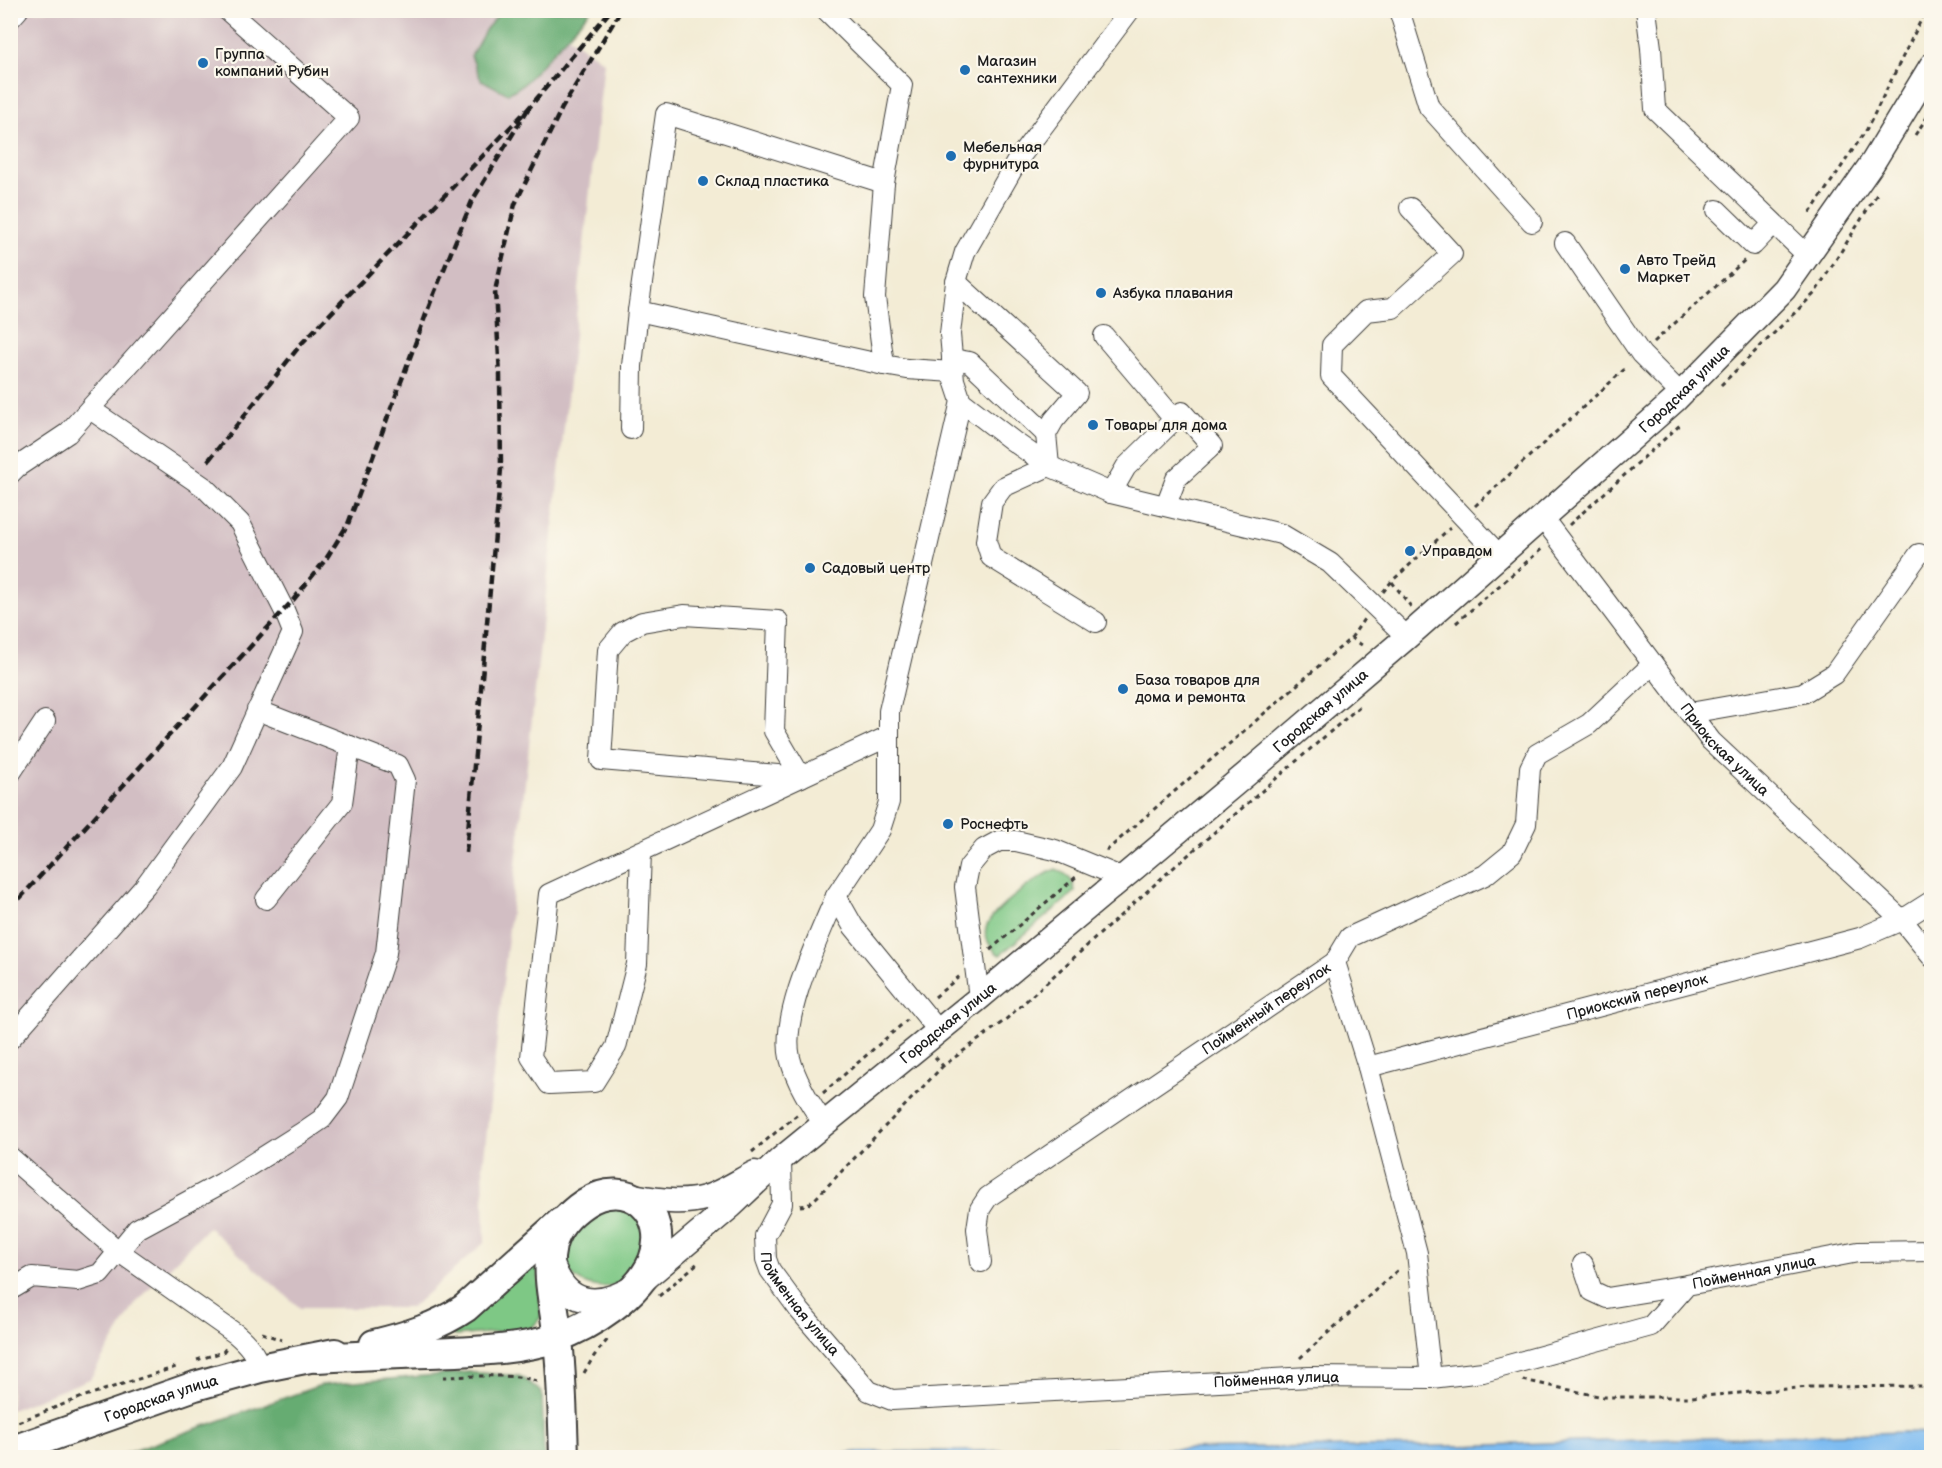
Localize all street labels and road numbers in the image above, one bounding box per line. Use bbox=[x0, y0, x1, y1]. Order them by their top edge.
street label: Городская улица bbox=[1635, 340, 1734, 437]
street label: Городская улица bbox=[1269, 665, 1372, 757]
street label: Приокская улица bbox=[1676, 699, 1773, 800]
street label: Пойменный переулок bbox=[1198, 958, 1334, 1059]
street label: Приокский переулок bbox=[1564, 969, 1710, 1024]
street label: Городская улица bbox=[896, 978, 1000, 1068]
street label: Пойменная улица bbox=[756, 1251, 844, 1360]
street label: Пойменная улица bbox=[1690, 1251, 1818, 1293]
street label: Пойменная улица bbox=[1213, 1367, 1339, 1392]
street label: Городская улица bbox=[102, 1371, 220, 1427]

